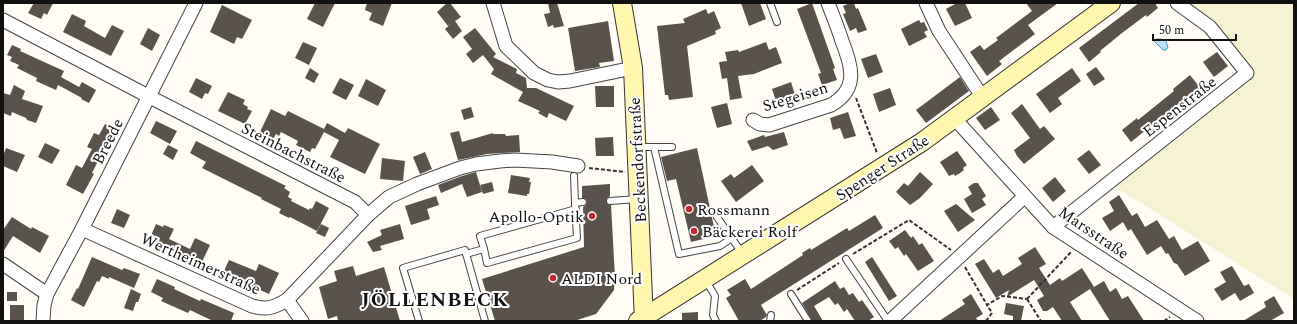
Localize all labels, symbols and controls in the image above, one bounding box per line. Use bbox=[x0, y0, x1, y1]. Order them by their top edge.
scale bar bbox=[1153, 16, 1236, 42]
text: 50 m bbox=[1159, 21, 1184, 40]
street label: Espenstraße bbox=[1138, 70, 1222, 143]
street label: Stegeisen bbox=[760, 76, 831, 118]
street label: Beckendorfstraße bbox=[623, 97, 653, 223]
street label: Breede bbox=[86, 114, 130, 169]
street label: Steinbachstraße bbox=[237, 116, 350, 190]
street label: Spenger Straße bbox=[831, 128, 934, 207]
place label: Rossmann bbox=[697, 198, 770, 222]
street label: Marsstraße bbox=[1053, 200, 1134, 265]
marker: Rossmann bbox=[684, 204, 694, 214]
place label: Apollo-Optik bbox=[488, 205, 584, 229]
marker: Apollo-Optik bbox=[587, 211, 597, 221]
place label: Bäckerei Rolf bbox=[702, 220, 798, 244]
marker: Bäckerei Rolf bbox=[689, 226, 699, 236]
street label: Wertheimerstraße bbox=[137, 227, 265, 301]
place label: ALDI Nord bbox=[561, 267, 642, 291]
marker: ALDI Nord bbox=[548, 273, 558, 283]
district label: JÖLLENBECK bbox=[361, 285, 509, 315]

